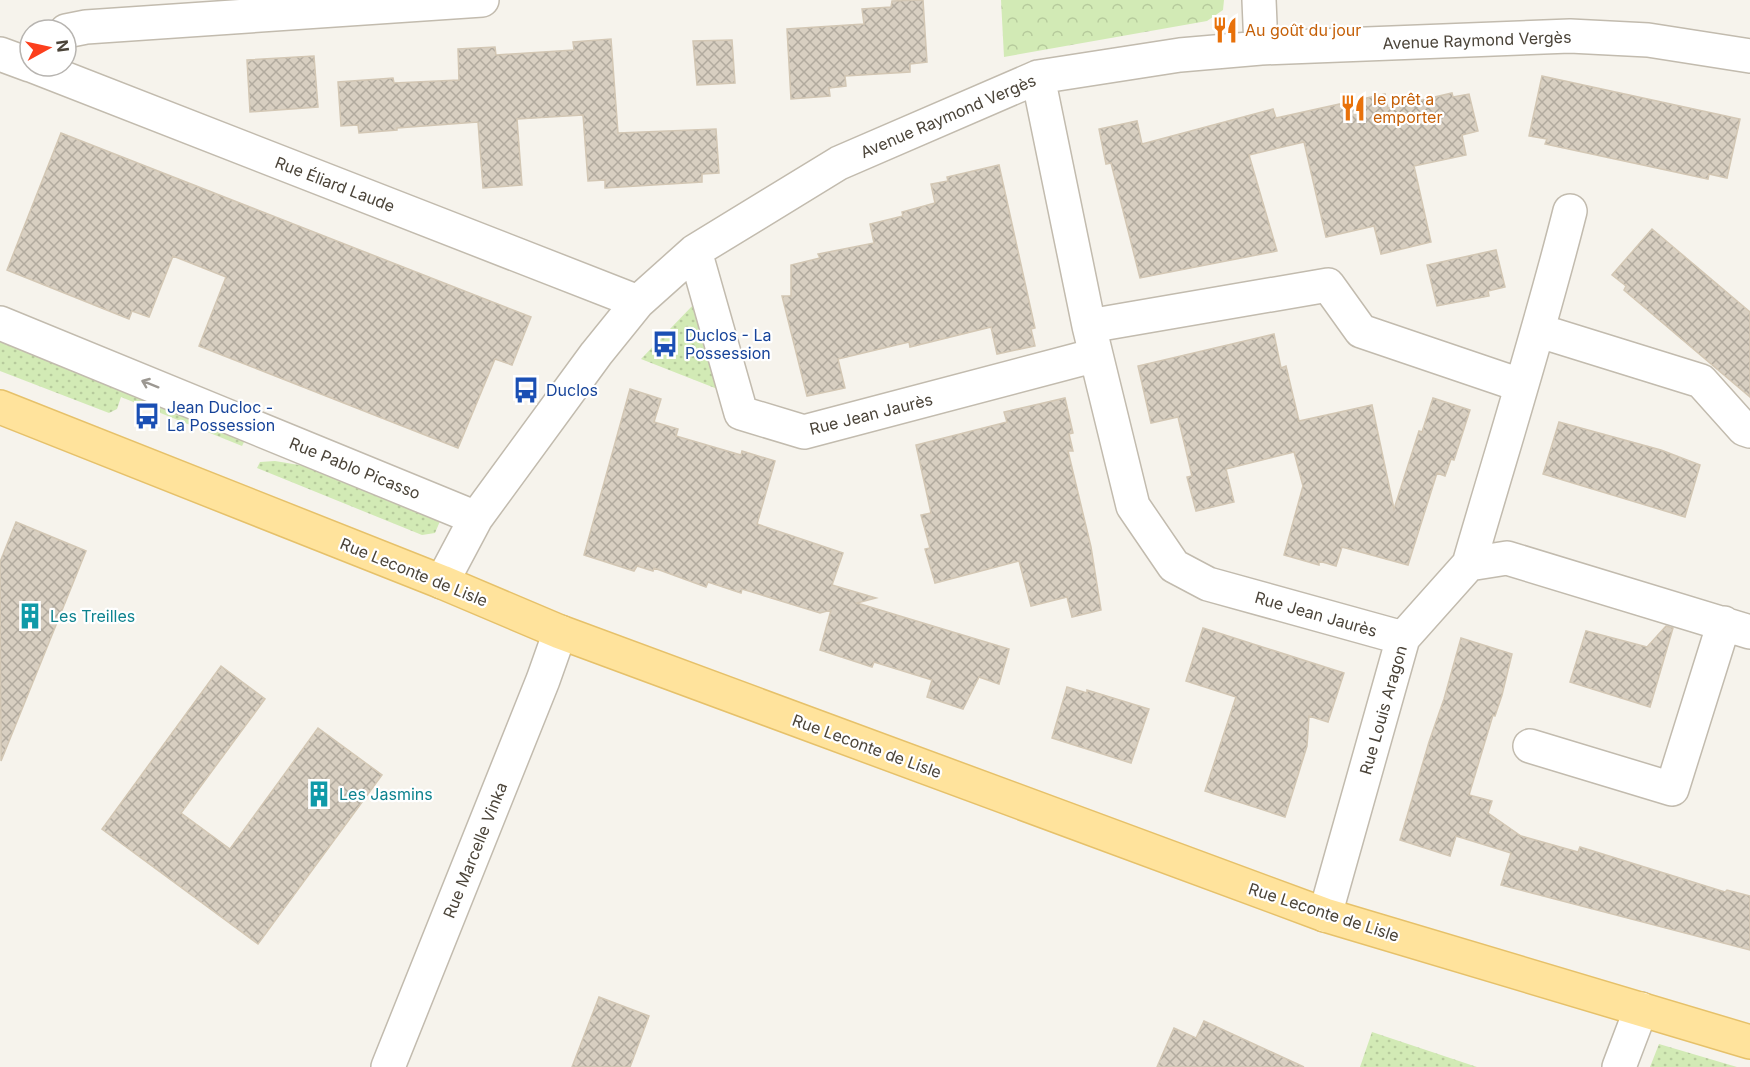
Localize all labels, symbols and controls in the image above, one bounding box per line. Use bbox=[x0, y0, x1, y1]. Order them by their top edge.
restaurant icon: Au goût du jour bbox=[1210, 15, 1240, 45]
north arrow bbox=[18, 18, 78, 78]
place label: Au goût du jour bbox=[1245, 20, 1361, 40]
street label: Avenue Raymond Vergès bbox=[1382, 27, 1572, 53]
text: N bbox=[52, 38, 74, 53]
street label: Avenue Raymond Vergès bbox=[857, 70, 1039, 162]
place label: le prêt a emporter bbox=[1373, 89, 1442, 127]
restaurant icon: le prêt a emporter bbox=[1338, 93, 1368, 123]
street label: Rue Éliard Laude bbox=[272, 152, 398, 216]
place label: Duclos - La Possession bbox=[685, 325, 771, 363]
bus stop icon: Duclos - La Possession bbox=[650, 329, 680, 359]
bus stop icon: Duclos bbox=[511, 375, 541, 405]
one-way arrow bbox=[141, 378, 160, 389]
place label: Duclos bbox=[546, 380, 598, 400]
street label: Rue Jean Jaurès bbox=[807, 389, 935, 439]
place label: Jean Ducloc - La Possession bbox=[167, 397, 275, 435]
bus stop icon: Jean Ducloc - La Possession bbox=[132, 401, 162, 431]
street label: Rue Pablo Picasso bbox=[287, 433, 423, 503]
street label: Rue Leconte de Lisle bbox=[337, 533, 491, 611]
street label: Rue Jean Jaurès bbox=[1253, 587, 1379, 641]
building icon: Les Treilles bbox=[15, 601, 45, 631]
place label: Les Treilles bbox=[50, 606, 135, 626]
street label: Rue Louis Aragon bbox=[1355, 643, 1411, 777]
street label: Rue Leconte de Lisle bbox=[790, 710, 944, 782]
building icon: Les Jasmins bbox=[304, 779, 334, 809]
street label: Rue Marcelle Vinka bbox=[439, 779, 511, 921]
place label: Les Jasmins bbox=[339, 784, 433, 804]
street label: Rue Leconte de Lisle bbox=[1246, 878, 1402, 946]

